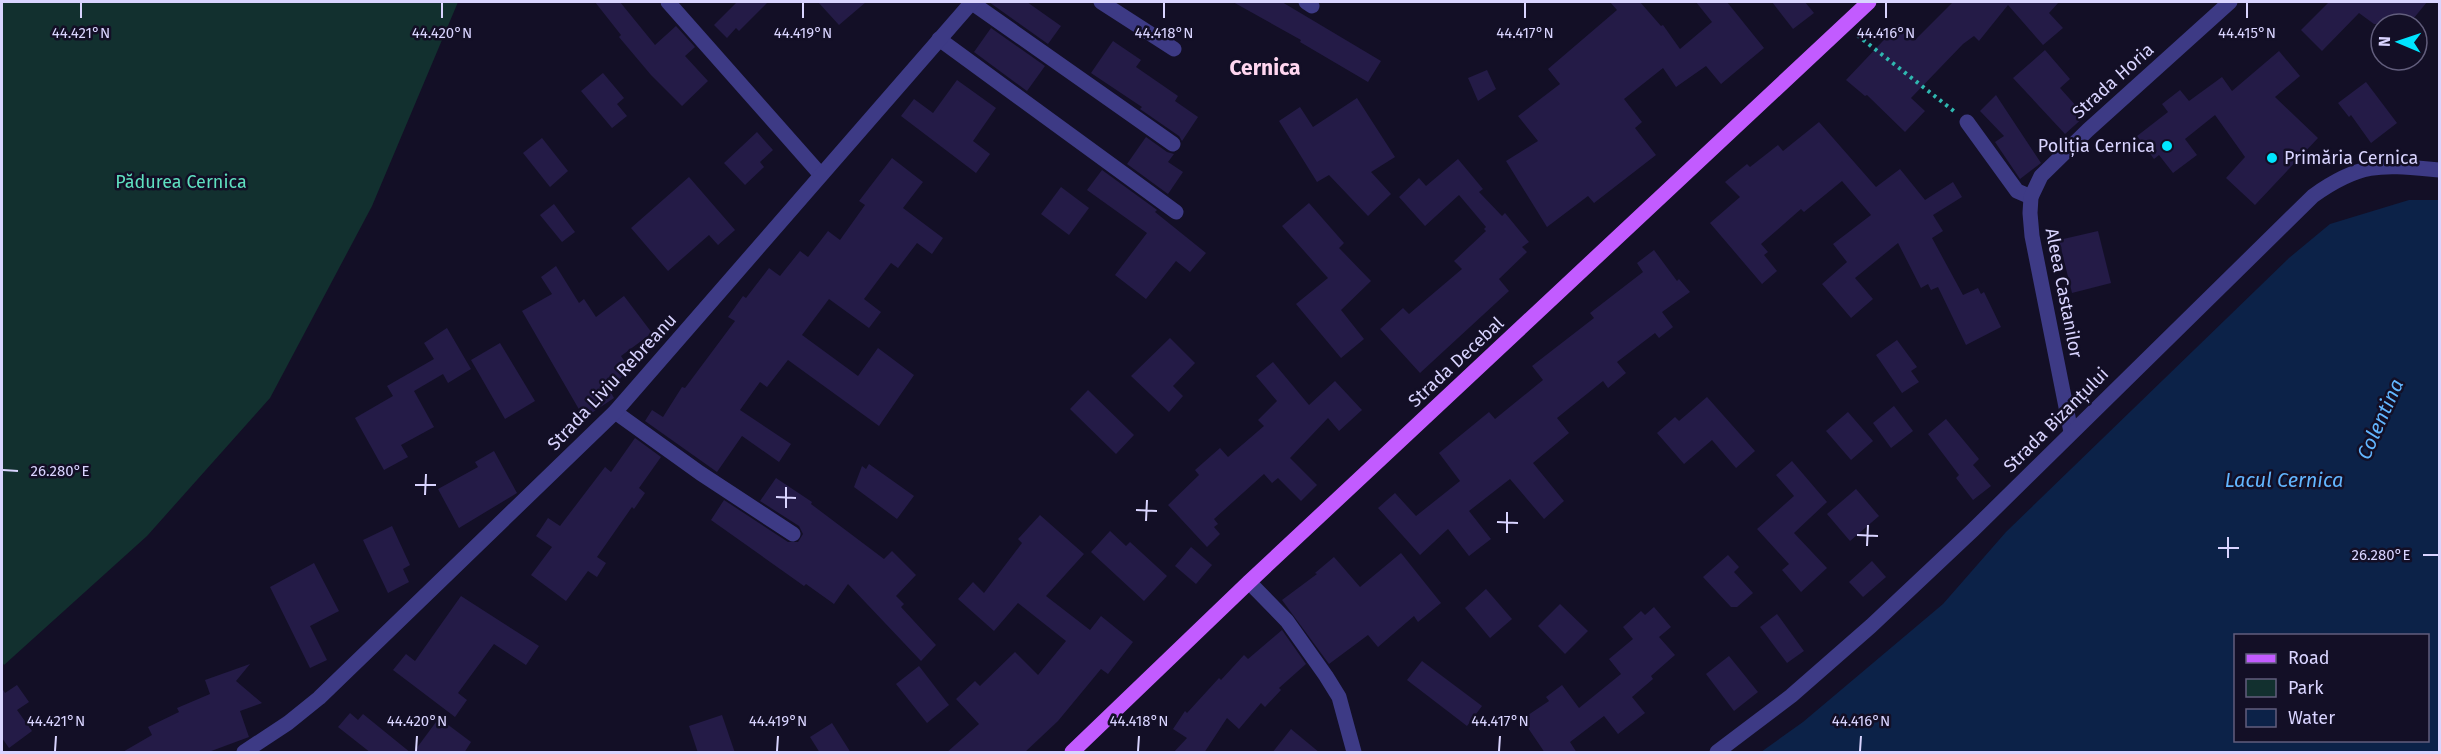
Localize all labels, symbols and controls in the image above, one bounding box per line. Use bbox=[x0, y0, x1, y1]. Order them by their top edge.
north arrow bbox=[2369, 12, 2429, 72]
text: 44.421°N bbox=[52, 24, 110, 42]
text: 44.420°N bbox=[412, 24, 472, 42]
text: 44.419°N bbox=[774, 24, 832, 42]
text: 44.418°N bbox=[1134, 24, 1194, 42]
text: 44.417°N bbox=[1496, 24, 1554, 42]
text: 44.416°N bbox=[1857, 24, 1915, 42]
text: 44.415°N bbox=[2218, 24, 2276, 42]
text: N bbox=[2375, 36, 2394, 47]
street label: Strada Horia bbox=[2068, 39, 2158, 123]
district label: Cernica bbox=[1229, 55, 1301, 81]
place label: Poliția Cernica bbox=[2038, 135, 2155, 158]
marker: Poliția Cernica bbox=[2160, 139, 2174, 153]
place label: Primăria Cernica bbox=[2284, 147, 2418, 169]
marker: Primăria Cernica bbox=[2265, 151, 2279, 165]
park label: Pădurea Cernica bbox=[115, 171, 247, 193]
street label: Aleea Castanilor bbox=[2041, 226, 2087, 360]
street label: Strada Liviu Rebreanu bbox=[543, 309, 681, 455]
street label: Strada Decebal bbox=[1404, 312, 1508, 412]
street label: Strada Bizanțului bbox=[1999, 363, 2114, 478]
water label: Colentina bbox=[2352, 375, 2408, 463]
text: 26.280°E bbox=[31, 462, 89, 480]
water label: Lacul Cernica bbox=[2225, 468, 2343, 492]
text: 26.280°E bbox=[2352, 546, 2410, 564]
legend bbox=[2234, 634, 2429, 742]
text: Road bbox=[2288, 647, 2330, 669]
text: Park bbox=[2288, 677, 2324, 699]
text: Water bbox=[2288, 707, 2335, 729]
text: 44.421°N bbox=[27, 712, 85, 730]
text: 44.420°N bbox=[387, 712, 447, 730]
text: 44.419°N bbox=[749, 712, 807, 730]
text: 44.418°N bbox=[1109, 712, 1169, 730]
text: 44.417°N bbox=[1471, 712, 1529, 730]
text: 44.416°N bbox=[1832, 712, 1890, 730]

